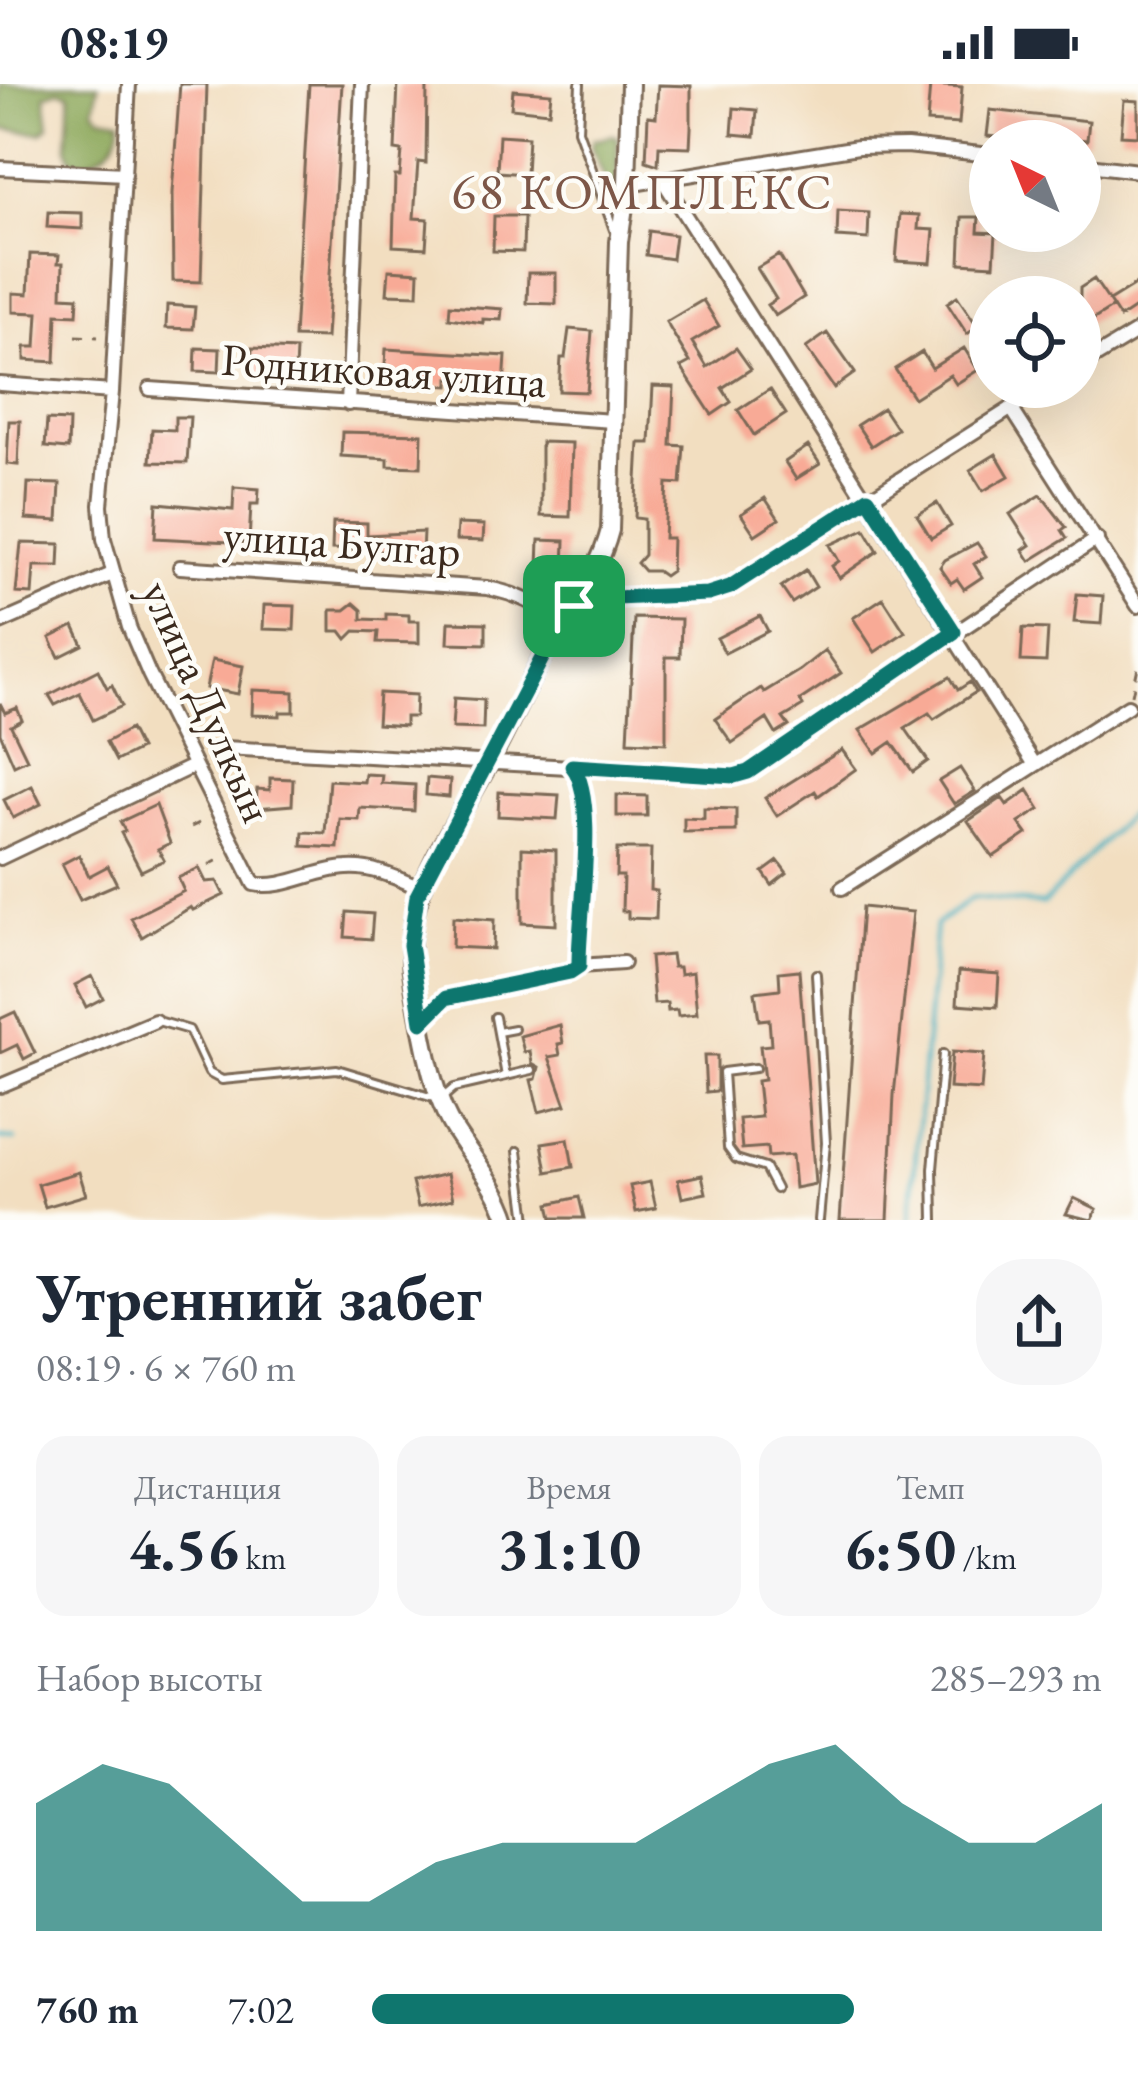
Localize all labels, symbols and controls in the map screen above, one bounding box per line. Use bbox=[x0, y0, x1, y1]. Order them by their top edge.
text: 08:19 bbox=[60, 13, 168, 71]
north arrow bbox=[969, 120, 1101, 252]
map controls bbox=[969, 120, 1101, 408]
district label: 68 КОМПЛЕКС bbox=[451, 158, 835, 224]
button: locate bbox=[969, 276, 1101, 408]
street label: Родниковая улица bbox=[220, 330, 548, 410]
street label: улица Булгар bbox=[221, 505, 463, 579]
pin bbox=[523, 555, 625, 657]
street label: улица Дулкын bbox=[129, 571, 287, 831]
icon: arrive bbox=[541, 573, 607, 639]
text: Утренний забег bbox=[36, 1254, 482, 1340]
button: share bbox=[976, 1259, 1102, 1385]
text: 08:19 · 6 × 760 m bbox=[36, 1342, 296, 1393]
text: Дистанция bbox=[134, 1466, 281, 1509]
text: Время bbox=[527, 1466, 611, 1509]
text: Темп bbox=[896, 1466, 965, 1509]
text: 4.56 bbox=[129, 1509, 239, 1587]
text: 31:10 bbox=[497, 1509, 641, 1587]
text: 6:50 bbox=[844, 1509, 956, 1587]
text: km bbox=[239, 1536, 287, 1579]
text: /km bbox=[956, 1536, 1017, 1579]
text: Набор высоты bbox=[36, 1652, 263, 1703]
text: 285–293 m bbox=[930, 1652, 1102, 1703]
text: 760 m bbox=[36, 1984, 139, 2035]
text: 7:02 bbox=[228, 1984, 294, 2035]

